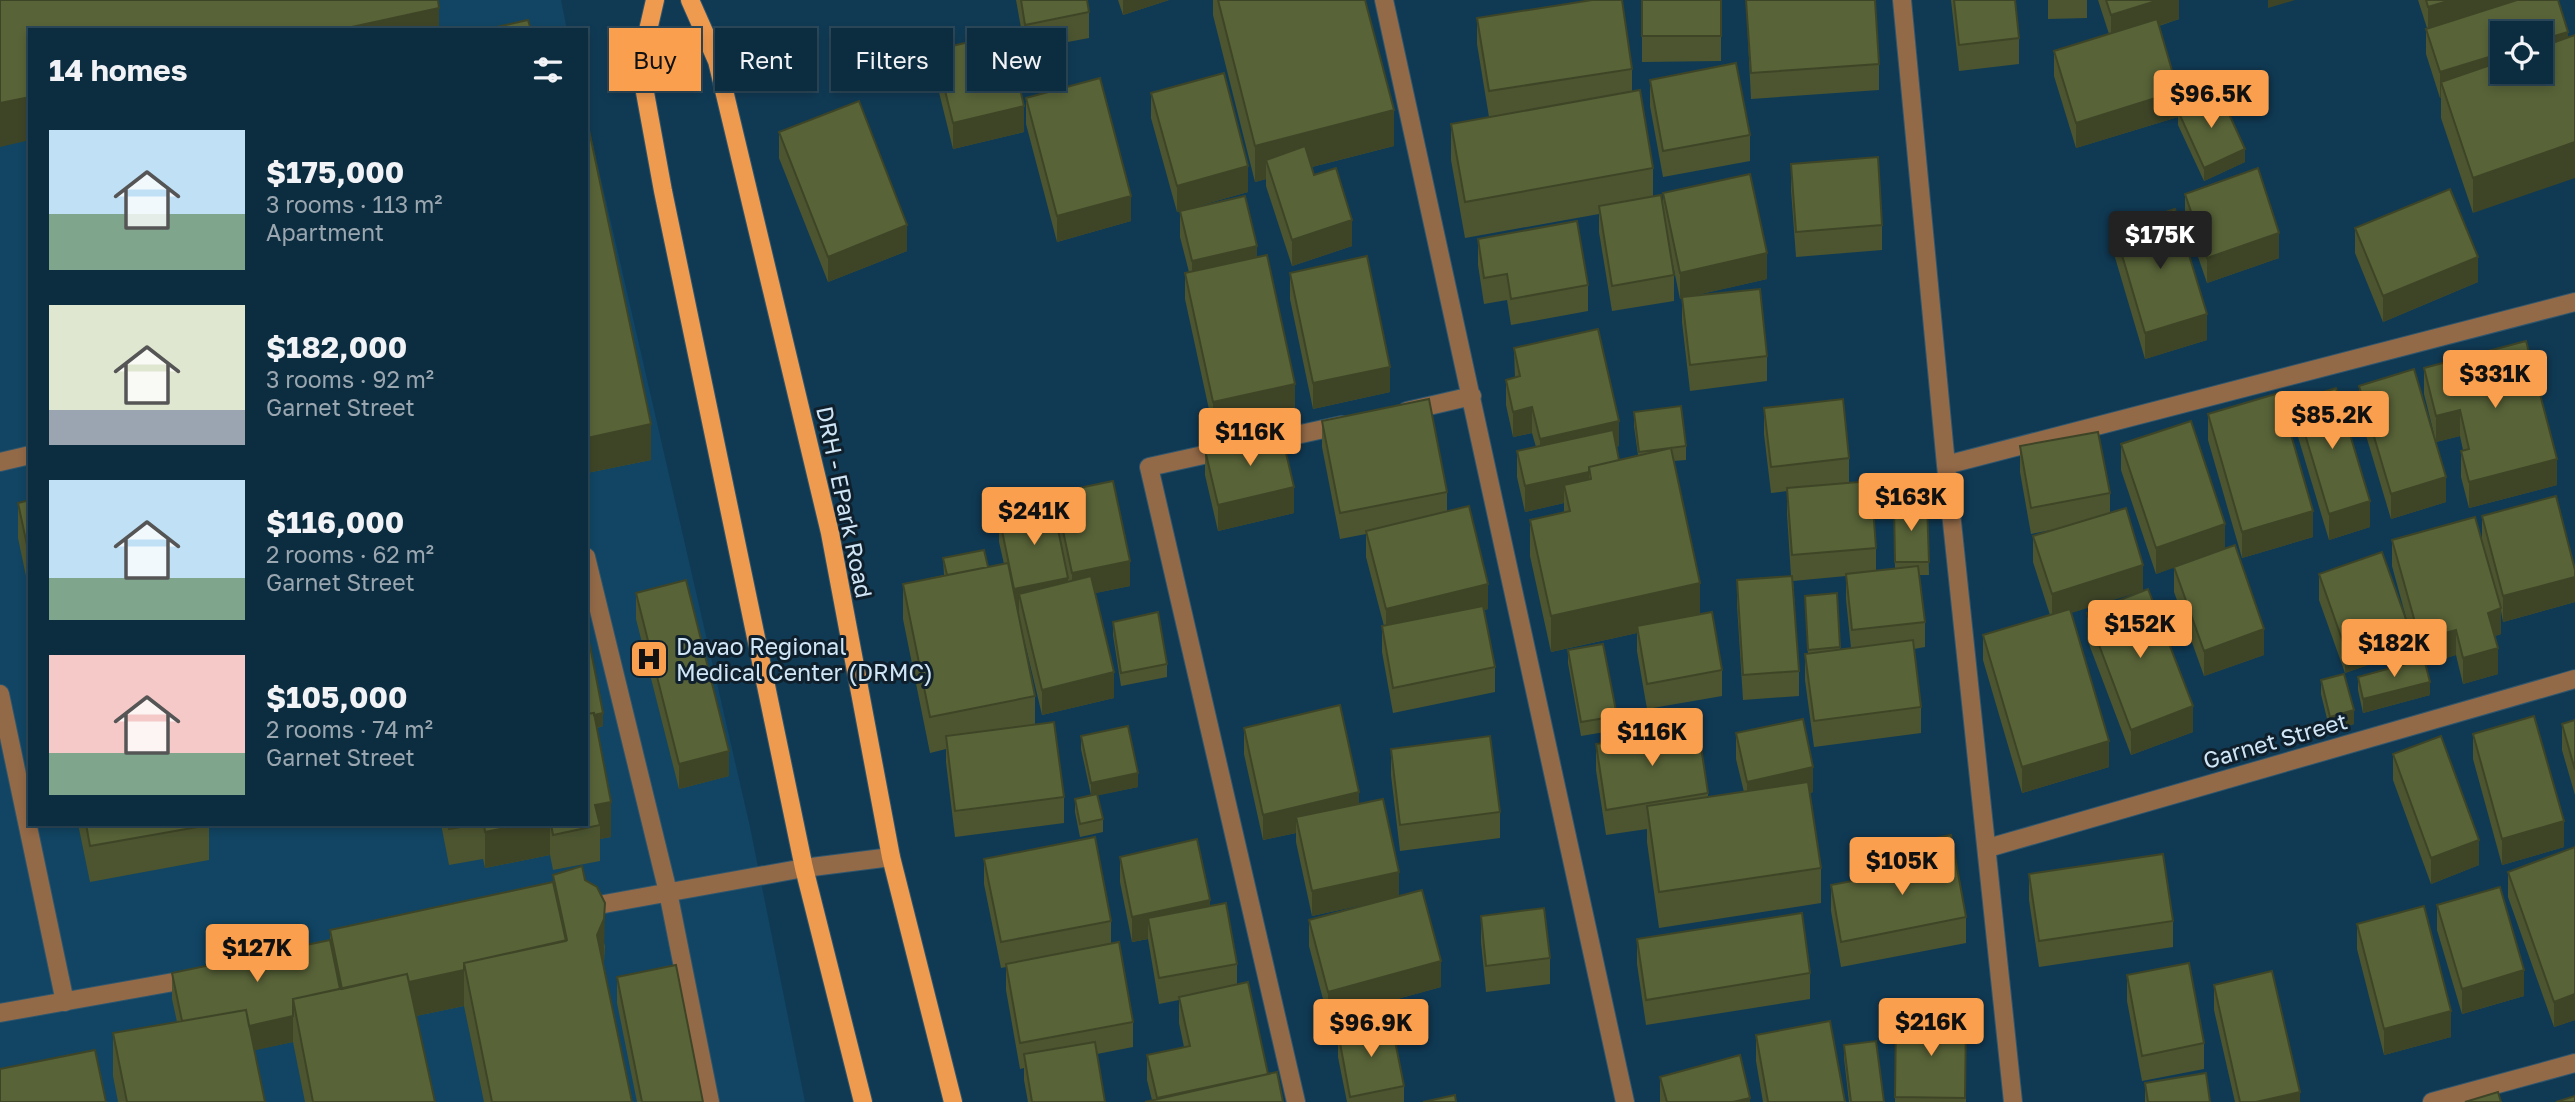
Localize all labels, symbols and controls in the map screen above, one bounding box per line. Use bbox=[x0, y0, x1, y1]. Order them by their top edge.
map controls bbox=[2490, 21, 2553, 84]
button: locate bbox=[2490, 21, 2553, 84]
chip: Buy bbox=[609, 28, 701, 91]
chip: Rent bbox=[715, 28, 817, 91]
chip: Filters bbox=[831, 28, 953, 91]
chip: New bbox=[967, 28, 1066, 91]
icon: filters bbox=[529, 51, 567, 89]
text: 14 homes bbox=[49, 52, 188, 88]
pin: $96.5K bbox=[2154, 71, 2268, 130]
text: $96.5K bbox=[2170, 79, 2252, 107]
text: $175,000 bbox=[266, 154, 404, 190]
icon: home bbox=[105, 158, 189, 242]
text: 3 rooms · 113 m² bbox=[266, 190, 443, 218]
pin: $175K bbox=[2111, 212, 2209, 271]
text: Apartment bbox=[266, 218, 384, 246]
text: $175K bbox=[2125, 220, 2195, 248]
text: $182,000 bbox=[266, 329, 407, 365]
icon: home bbox=[105, 333, 189, 417]
pin: $331K bbox=[2446, 350, 2544, 410]
text: $331K bbox=[2459, 359, 2531, 387]
text: 3 rooms · 92 m² bbox=[266, 365, 434, 393]
pin: $85.2K bbox=[2275, 392, 2389, 451]
text: Garnet Street bbox=[266, 393, 415, 421]
text: $85.2K bbox=[2291, 400, 2373, 428]
street label: DRH - EPark Road bbox=[811, 404, 879, 600]
pin: $116K bbox=[1201, 408, 1299, 468]
text: $116K bbox=[1215, 417, 1285, 445]
pin: $163K bbox=[1862, 474, 1960, 533]
text: $163K bbox=[1875, 482, 1947, 510]
pin: $241K bbox=[985, 488, 1083, 547]
text: $241K bbox=[998, 496, 1070, 524]
text: $116,000 bbox=[266, 504, 404, 540]
icon: home bbox=[105, 508, 189, 592]
text: 2 rooms · 62 m² bbox=[266, 540, 434, 568]
text: Garnet Street bbox=[266, 568, 415, 596]
pin: $152K bbox=[2091, 600, 2189, 660]
text: $152K bbox=[2104, 609, 2176, 637]
pin: $182K bbox=[2345, 620, 2443, 679]
text: $182K bbox=[2358, 628, 2430, 656]
place label: Davao Regional Medical Center (DRMC) bbox=[676, 632, 933, 686]
hospital icon: Davao Regional Medical Center (DRMC) bbox=[628, 638, 670, 680]
text: $105,000 bbox=[266, 679, 407, 715]
icon: home bbox=[105, 683, 189, 767]
street label: Garnet Street bbox=[2200, 706, 2350, 774]
pin: $116K bbox=[1603, 708, 1701, 768]
text: 2 rooms · 74 m² bbox=[266, 715, 433, 743]
text: $116K bbox=[1617, 717, 1687, 745]
text: Garnet Street bbox=[266, 743, 415, 771]
pin: $105K bbox=[1853, 838, 1951, 897]
text: $105K bbox=[1866, 846, 1938, 874]
pin: $127K bbox=[208, 925, 306, 984]
text: $127K bbox=[222, 933, 292, 961]
pin: $216K bbox=[1882, 998, 1980, 1058]
pin: $96.9K bbox=[1314, 1000, 1428, 1059]
text: $216K bbox=[1895, 1007, 1967, 1035]
text: $96.9K bbox=[1329, 1008, 1413, 1036]

